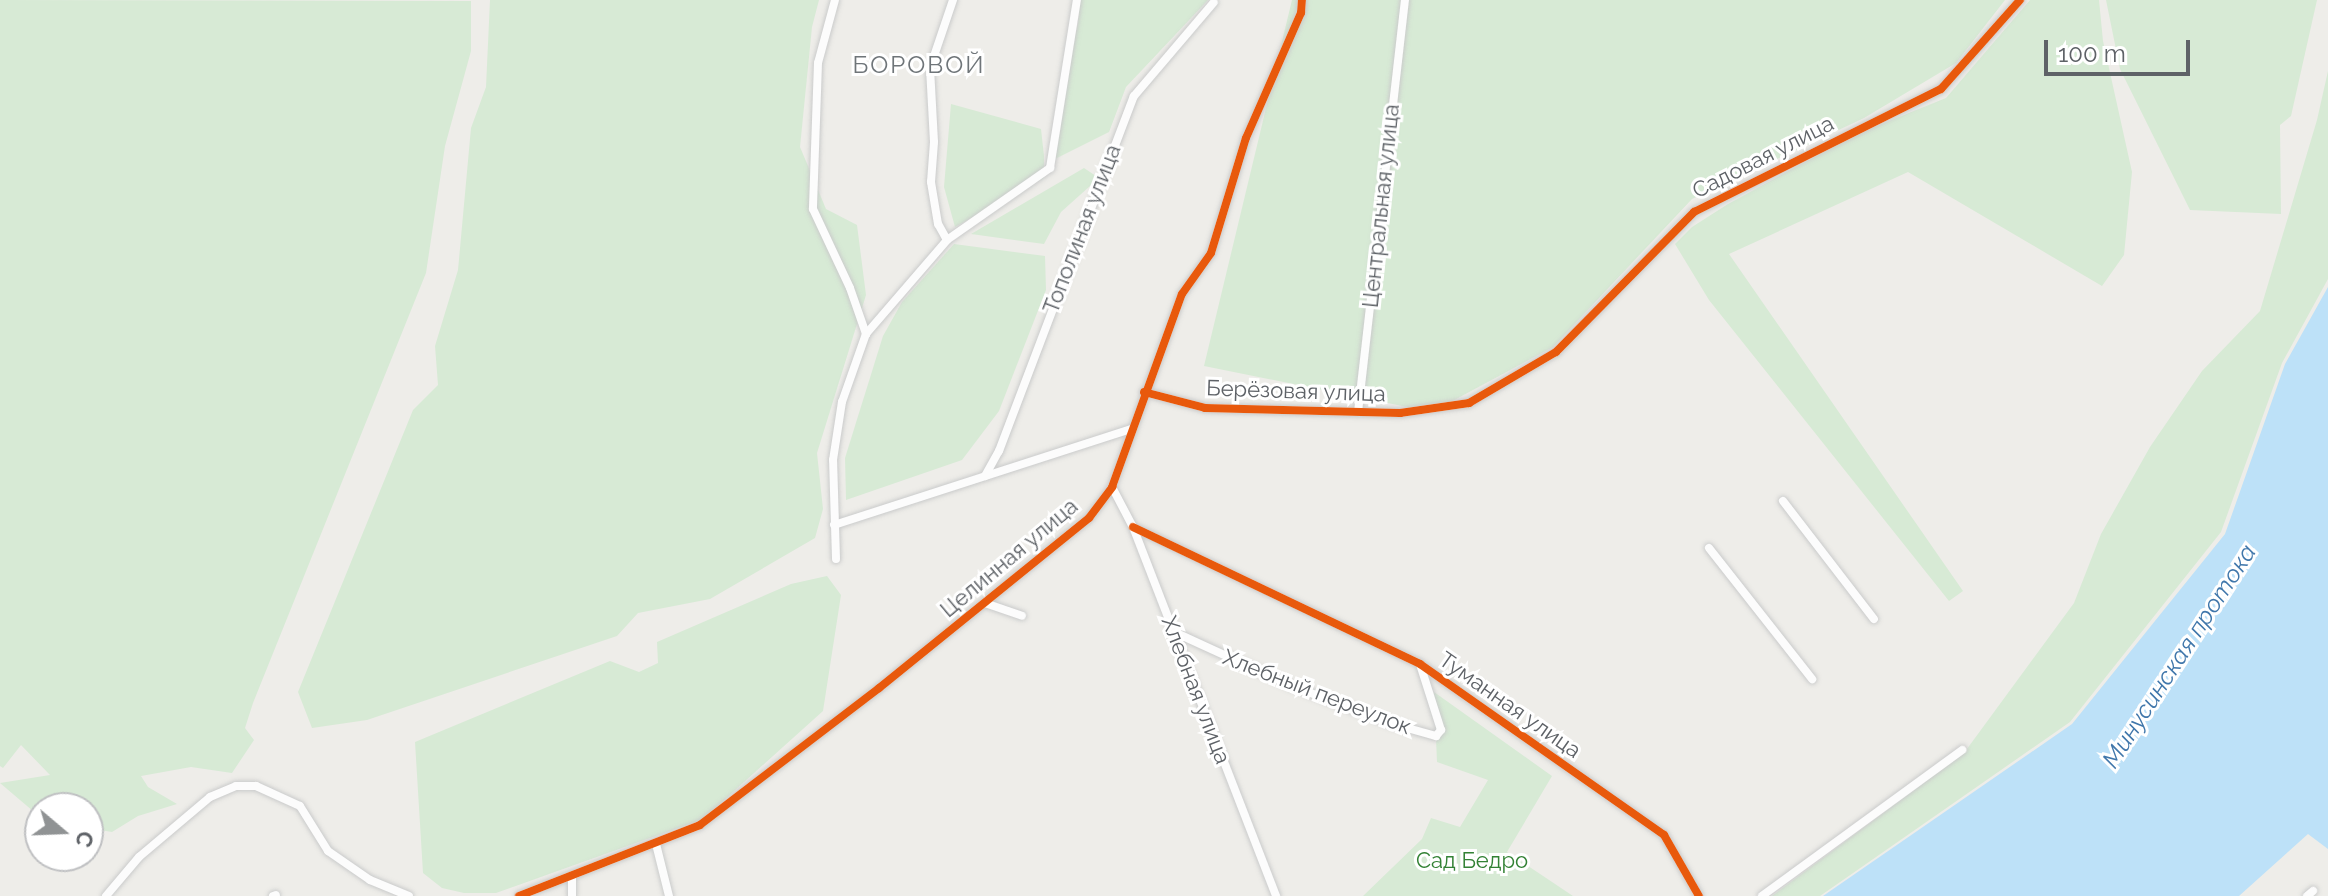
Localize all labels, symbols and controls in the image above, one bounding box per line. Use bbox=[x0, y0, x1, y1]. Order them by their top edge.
scale bar bbox=[2048, 24, 2194, 74]
text: 100 m bbox=[2058, 39, 2126, 68]
district label: БОРОВОЙ bbox=[853, 51, 985, 79]
street label: Центральная улица bbox=[1357, 103, 1405, 309]
street label: Садовая улица bbox=[1688, 110, 1838, 204]
street label: Тополиная улица bbox=[1038, 141, 1126, 317]
street label: Берёзовая улица bbox=[1206, 375, 1386, 407]
street label: Целинная улица bbox=[935, 493, 1083, 623]
water label: Минусинская протока bbox=[2096, 539, 2262, 773]
street label: Хлебная улица bbox=[1156, 612, 1236, 768]
street label: Хлебный переулок bbox=[1219, 644, 1415, 740]
street label: Туманная улица bbox=[1434, 646, 1586, 764]
north arrow bbox=[24, 792, 104, 872]
text: С bbox=[70, 828, 100, 851]
park label: Сад Бедро bbox=[1416, 848, 1528, 874]

